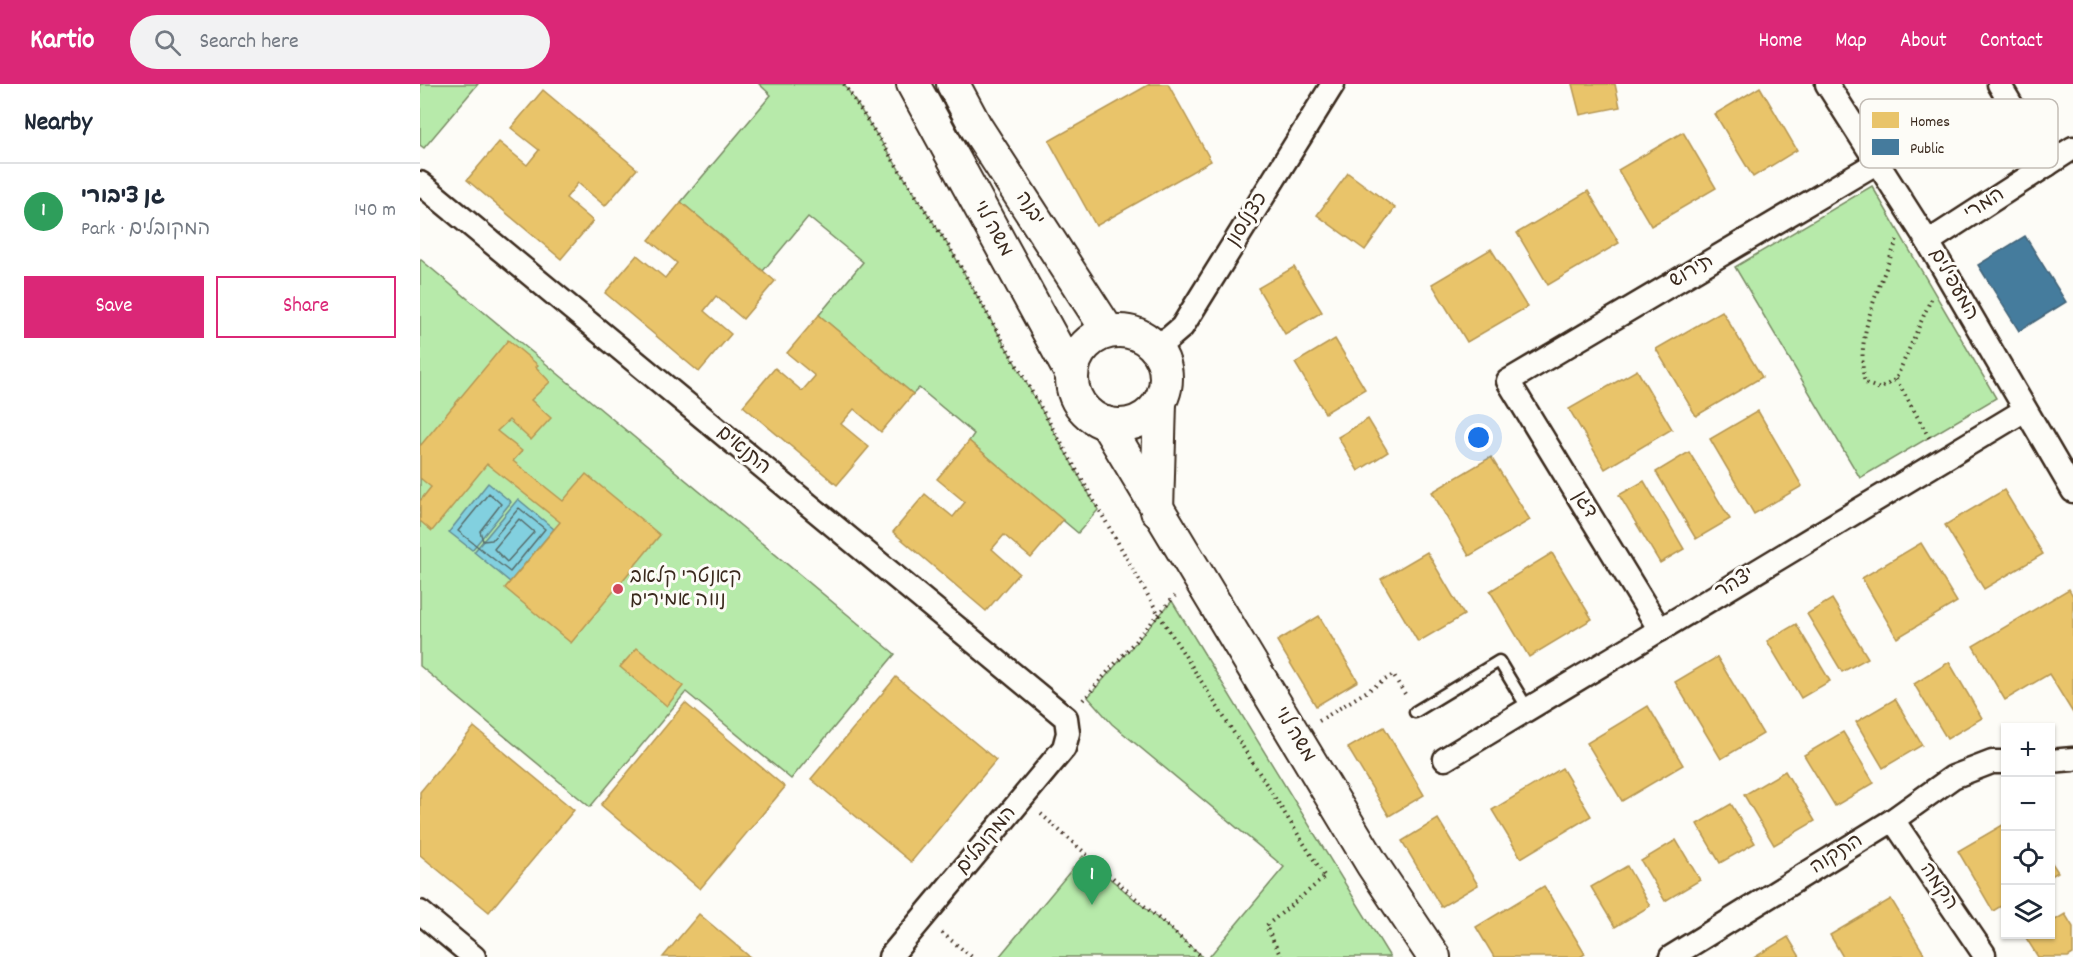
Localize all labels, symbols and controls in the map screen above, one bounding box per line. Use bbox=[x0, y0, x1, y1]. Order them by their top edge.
search box bbox=[130, 15, 550, 69]
text: Kartio bbox=[30, 22, 94, 62]
icon: search bbox=[151, 26, 184, 59]
text: Search here bbox=[199, 27, 299, 58]
text: Home bbox=[1758, 27, 1802, 57]
text: Map bbox=[1835, 27, 1867, 57]
text: About bbox=[1900, 27, 1947, 57]
text: Contact bbox=[1980, 27, 2043, 57]
legend bbox=[1860, 99, 2058, 168]
text: Nearby bbox=[24, 105, 92, 142]
text: Homes bbox=[1910, 111, 1950, 134]
text: Public bbox=[1910, 138, 1944, 161]
street label: המרי bbox=[1959, 181, 2011, 229]
text: גן ציבורי bbox=[81, 182, 165, 213]
street label: יבנה bbox=[1008, 187, 1050, 231]
street label: כצנלסון bbox=[1221, 188, 1275, 252]
street label: משה לוי bbox=[965, 196, 1019, 262]
text: 1 bbox=[41, 197, 46, 225]
text: 140 m bbox=[354, 197, 396, 225]
text: Park · המקובלים bbox=[81, 216, 210, 244]
street label: המעפילים bbox=[1921, 244, 1985, 326]
street label: תירוש bbox=[1665, 248, 1719, 296]
button: Save bbox=[24, 276, 204, 338]
button: Share bbox=[216, 276, 396, 338]
street label: התנאים bbox=[710, 420, 776, 482]
your location bbox=[1464, 423, 1493, 452]
street label: דגן bbox=[1565, 486, 1603, 524]
street label: יצהר bbox=[1710, 561, 1760, 607]
place label: קאנטרי קלאב נווה אמירים bbox=[630, 564, 742, 615]
marker: קאנטרי קלאב נווה אמירים bbox=[611, 582, 625, 596]
street label: משה לוי bbox=[1266, 702, 1322, 768]
map controls bbox=[2001, 723, 2055, 939]
button: + bbox=[2001, 723, 2055, 777]
button: − bbox=[2001, 777, 2055, 831]
street label: המקובלים bbox=[950, 801, 1024, 881]
street label: התקוה bbox=[1805, 828, 1869, 882]
button: locate bbox=[2001, 831, 2055, 885]
pin: 1 bbox=[1072, 856, 1112, 905]
street label: הקמה bbox=[1912, 858, 1964, 916]
button: layers bbox=[2001, 885, 2055, 939]

